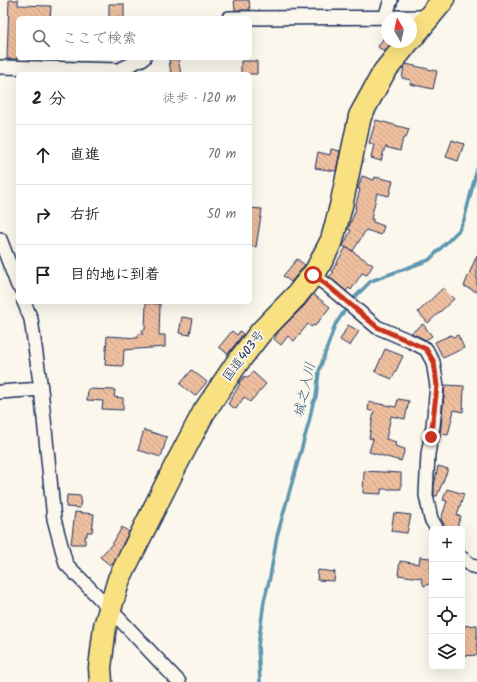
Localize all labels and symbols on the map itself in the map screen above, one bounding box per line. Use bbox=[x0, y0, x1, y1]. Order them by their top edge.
north arrow bbox=[381, 12, 417, 48]
route start bbox=[304, 266, 322, 284]
street label: 国道403号 bbox=[218, 326, 270, 386]
water label: 城之入川 bbox=[288, 360, 322, 420]
route end bbox=[422, 428, 440, 446]

